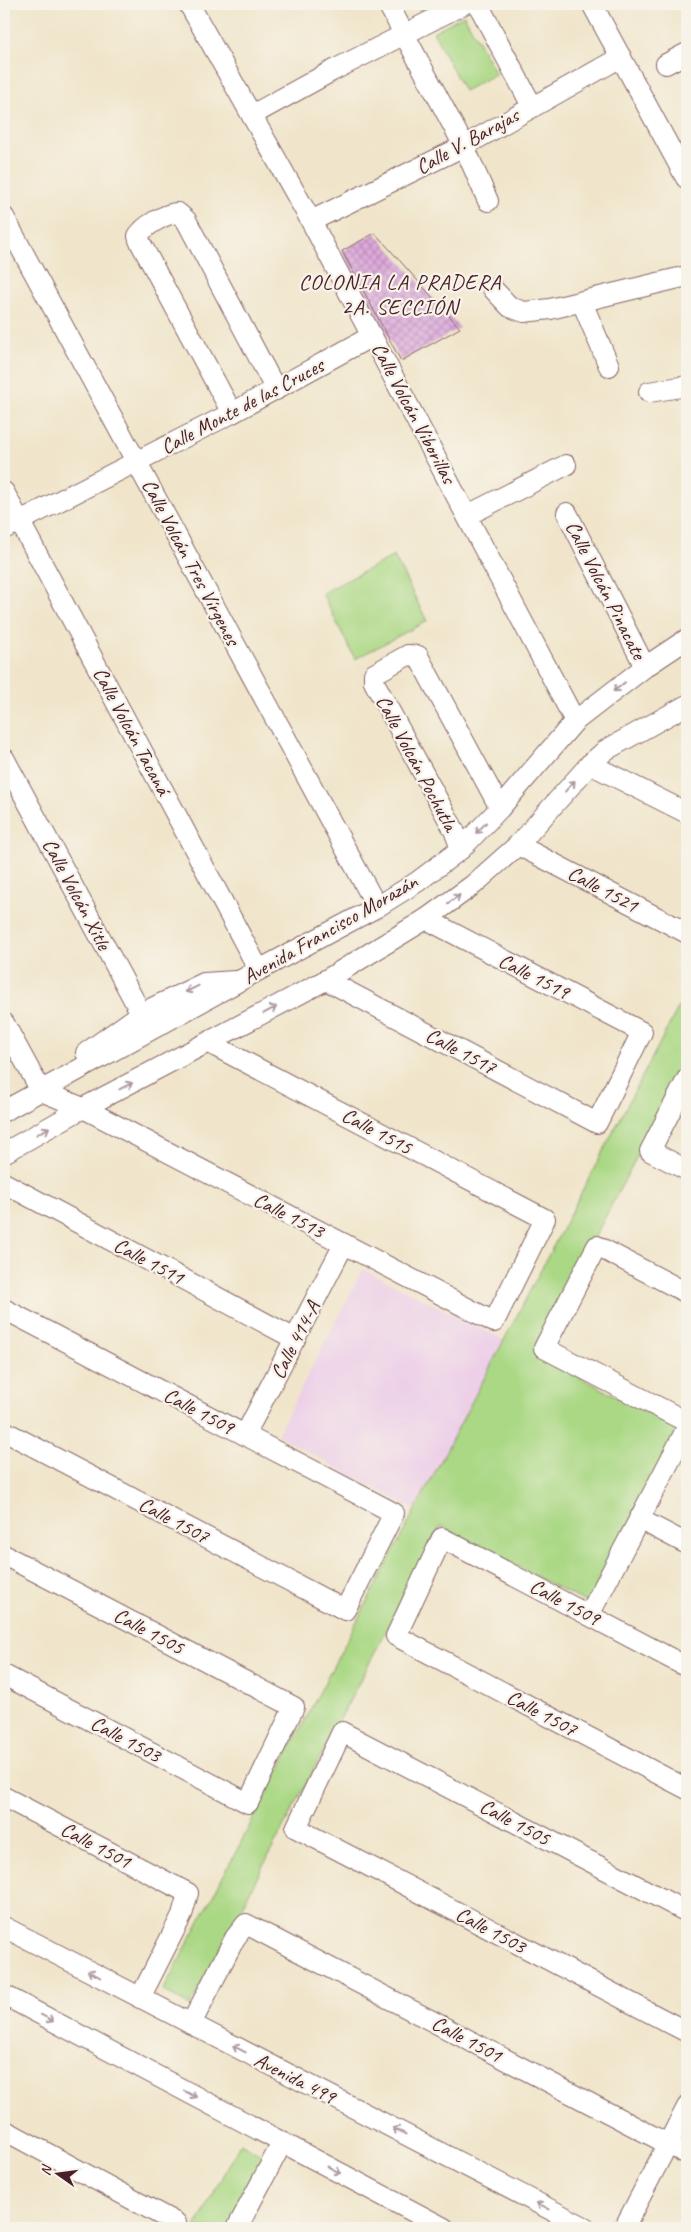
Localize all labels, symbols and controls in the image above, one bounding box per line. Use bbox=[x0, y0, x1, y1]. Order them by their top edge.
street label: Calle V. Barajas bbox=[411, 101, 525, 180]
district label: COLONIA LA PRADERA 2A. SECCIÓN bbox=[299, 268, 501, 321]
street label: Calle Volcán Viborillas bbox=[366, 338, 463, 489]
street label: Calle Monte de las Cruces bbox=[156, 351, 329, 460]
street label: Calle Volcán Tres Vírgenes bbox=[136, 474, 247, 651]
street label: Calle Volcán Pinacate bbox=[560, 516, 653, 665]
street label: Calle Volcán Tacaná bbox=[87, 663, 177, 801]
one-way arrow bbox=[613, 682, 626, 693]
street label: Calle Volcán Pochutla bbox=[370, 691, 465, 838]
one-way arrow bbox=[565, 780, 576, 793]
one-way arrow bbox=[475, 822, 487, 834]
street label: Calle Volcán Xitle bbox=[37, 834, 118, 955]
street label: Calle 1521 bbox=[563, 860, 644, 919]
street label: Avenida Francisco Morazán bbox=[238, 868, 422, 990]
one-way arrow bbox=[447, 894, 461, 904]
street label: Calle 1519 bbox=[494, 947, 575, 1006]
one-way arrow bbox=[185, 985, 200, 994]
one-way arrow bbox=[263, 1005, 278, 1015]
street label: Calle 1517 bbox=[421, 1022, 502, 1081]
one-way arrow bbox=[119, 1081, 134, 1091]
street label: Calle 1515 bbox=[337, 1102, 418, 1161]
one-way arrow bbox=[36, 1125, 50, 1135]
street label: Calle 1513 bbox=[249, 1186, 330, 1245]
street label: Calle 1511 bbox=[109, 1232, 190, 1291]
street label: Calle 414-A bbox=[264, 1295, 326, 1383]
street label: Calle 1509 bbox=[159, 1382, 240, 1441]
street label: Calle 1507 bbox=[134, 1491, 215, 1550]
street label: Calle 1509 bbox=[525, 1573, 606, 1632]
street label: Calle 1505 bbox=[109, 1602, 190, 1661]
street label: Calle 1507 bbox=[502, 1684, 583, 1743]
street label: Calle 1503 bbox=[86, 1710, 167, 1769]
street label: Calle 1505 bbox=[475, 1793, 556, 1852]
street label: Calle 1501 bbox=[56, 1816, 137, 1875]
street label: Calle 1503 bbox=[451, 1901, 532, 1960]
one-way arrow bbox=[87, 1969, 102, 1979]
street label: Calle 1501 bbox=[427, 2010, 508, 2069]
one-way arrow bbox=[39, 2014, 54, 2023]
one-way arrow bbox=[231, 2044, 246, 2054]
street label: Avenida 499 bbox=[250, 2046, 341, 2110]
one-way arrow bbox=[183, 2089, 198, 2099]
one-way arrow bbox=[391, 2126, 406, 2136]
north arrow bbox=[32, 2150, 82, 2200]
text: N bbox=[37, 2162, 56, 2177]
one-way arrow bbox=[326, 2166, 341, 2175]
one-way arrow bbox=[536, 2201, 551, 2210]

